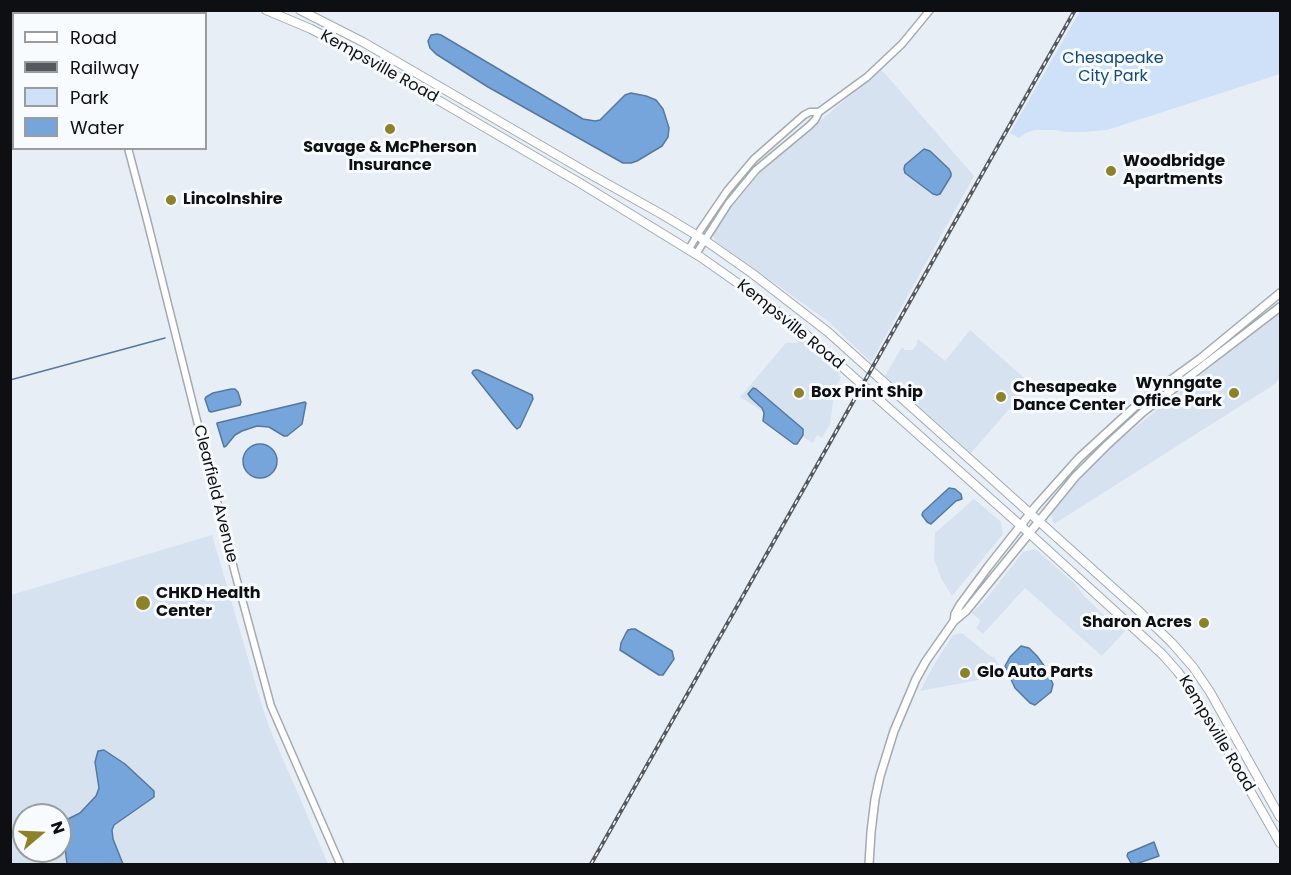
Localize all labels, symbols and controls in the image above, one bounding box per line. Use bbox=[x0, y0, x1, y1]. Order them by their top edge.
legend bbox=[12, 12, 207, 150]
text: Road bbox=[70, 25, 117, 50]
street label: Kempsville Road bbox=[317, 27, 441, 107]
park label: Chesapeake City Park bbox=[1062, 49, 1164, 87]
text: Railway bbox=[70, 55, 139, 80]
text: Park bbox=[70, 85, 109, 110]
text: Water bbox=[70, 115, 124, 140]
marker: Savage & McPherson Insurance bbox=[383, 122, 397, 136]
place label: Savage & McPherson Insurance bbox=[303, 138, 477, 176]
place label: Woodbridge Apartments bbox=[1123, 152, 1225, 190]
marker: Woodbridge Apartments bbox=[1104, 164, 1118, 178]
place label: Lincolnshire bbox=[183, 190, 283, 210]
marker: Lincolnshire bbox=[164, 193, 178, 207]
street label: Kempsville Road bbox=[733, 276, 847, 374]
place label: Wynngate Office Park bbox=[1133, 374, 1222, 412]
place label: Chesapeake Dance Center bbox=[1013, 378, 1125, 416]
place label: Box Print Ship bbox=[811, 383, 923, 403]
marker: Box Print Ship bbox=[792, 386, 806, 400]
marker: Wynngate Office Park bbox=[1227, 386, 1241, 400]
marker: Chesapeake Dance Center bbox=[994, 390, 1008, 404]
street label: Clearfield Avenue bbox=[189, 423, 241, 565]
place label: CHKD Health Center bbox=[156, 584, 260, 622]
marker: CHKD Health Center bbox=[134, 594, 152, 612]
place label: Sharon Acres bbox=[1082, 613, 1192, 633]
marker: Sharon Acres bbox=[1197, 616, 1211, 630]
place label: Glo Auto Parts bbox=[977, 663, 1093, 683]
marker: Glo Auto Parts bbox=[958, 666, 972, 680]
street label: Kempsville Road bbox=[1174, 673, 1258, 795]
north arrow bbox=[12, 803, 72, 863]
text: N bbox=[45, 818, 70, 837]

